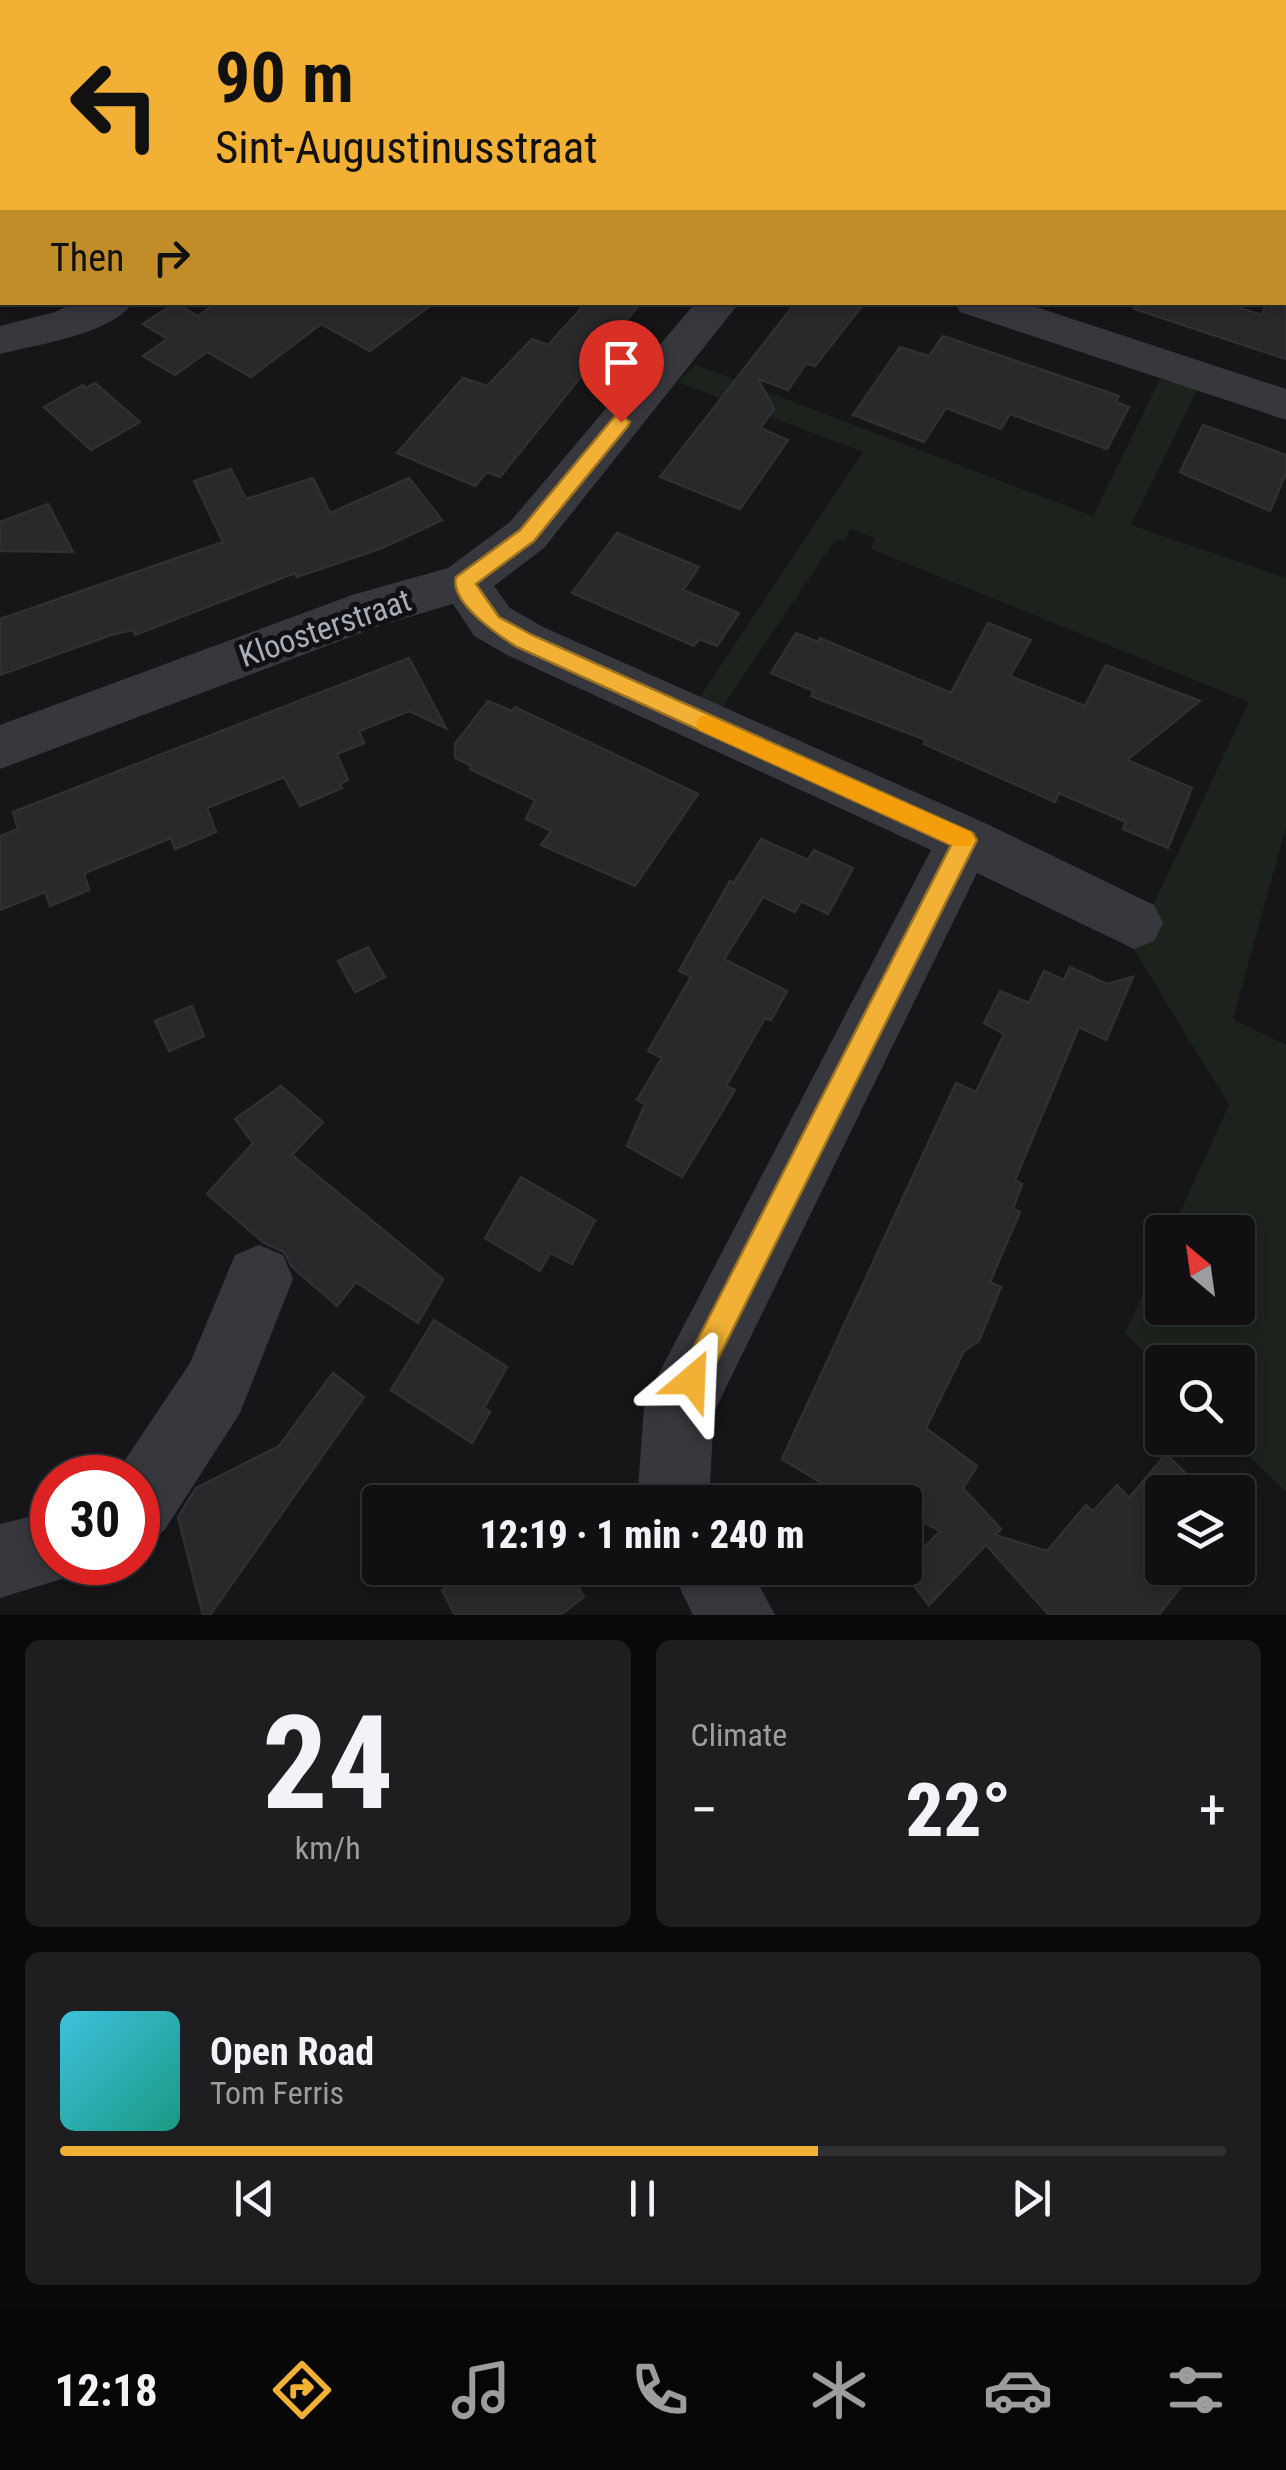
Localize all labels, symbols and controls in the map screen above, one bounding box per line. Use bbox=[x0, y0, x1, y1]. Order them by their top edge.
text: 90 m bbox=[215, 37, 354, 119]
icon: left bbox=[50, 40, 180, 170]
text: Sint-Augustinusstraat bbox=[215, 121, 598, 174]
icon: right bbox=[144, 230, 199, 285]
text: Then bbox=[50, 236, 124, 280]
pin bbox=[579, 320, 664, 423]
icon: arrive bbox=[594, 335, 649, 390]
street label: Kloosterstraat bbox=[234, 581, 416, 675]
north arrow bbox=[1145, 1215, 1255, 1325]
map controls bbox=[1145, 1215, 1255, 1585]
position arrow bbox=[640, 1328, 744, 1432]
button: search bbox=[1145, 1345, 1255, 1455]
speed limit sign: 30 bbox=[30, 1455, 160, 1585]
button: layers bbox=[1145, 1475, 1255, 1585]
text: 12:19 · 1 min · 240 m bbox=[480, 1513, 804, 1557]
text: 24 bbox=[262, 1687, 393, 1840]
text: Climate bbox=[691, 1716, 787, 1754]
text: 22° bbox=[905, 1766, 1011, 1854]
text: − bbox=[691, 1778, 718, 1842]
text: + bbox=[1199, 1778, 1226, 1842]
text: km/h bbox=[295, 1829, 361, 1867]
text: Open Road bbox=[210, 2030, 374, 2074]
text: Tom Ferris bbox=[210, 2074, 344, 2112]
icon: previous bbox=[227, 2171, 282, 2226]
icon: pause bbox=[615, 2171, 670, 2226]
icon: next bbox=[1004, 2171, 1059, 2226]
icon: directions bbox=[267, 2355, 337, 2425]
icon: music bbox=[446, 2355, 516, 2425]
icon: phone bbox=[625, 2355, 695, 2425]
icon: climate bbox=[804, 2355, 874, 2425]
icon: car bbox=[983, 2355, 1053, 2425]
icon: filters bbox=[1161, 2355, 1231, 2425]
text: 12:18 bbox=[54, 2364, 158, 2417]

